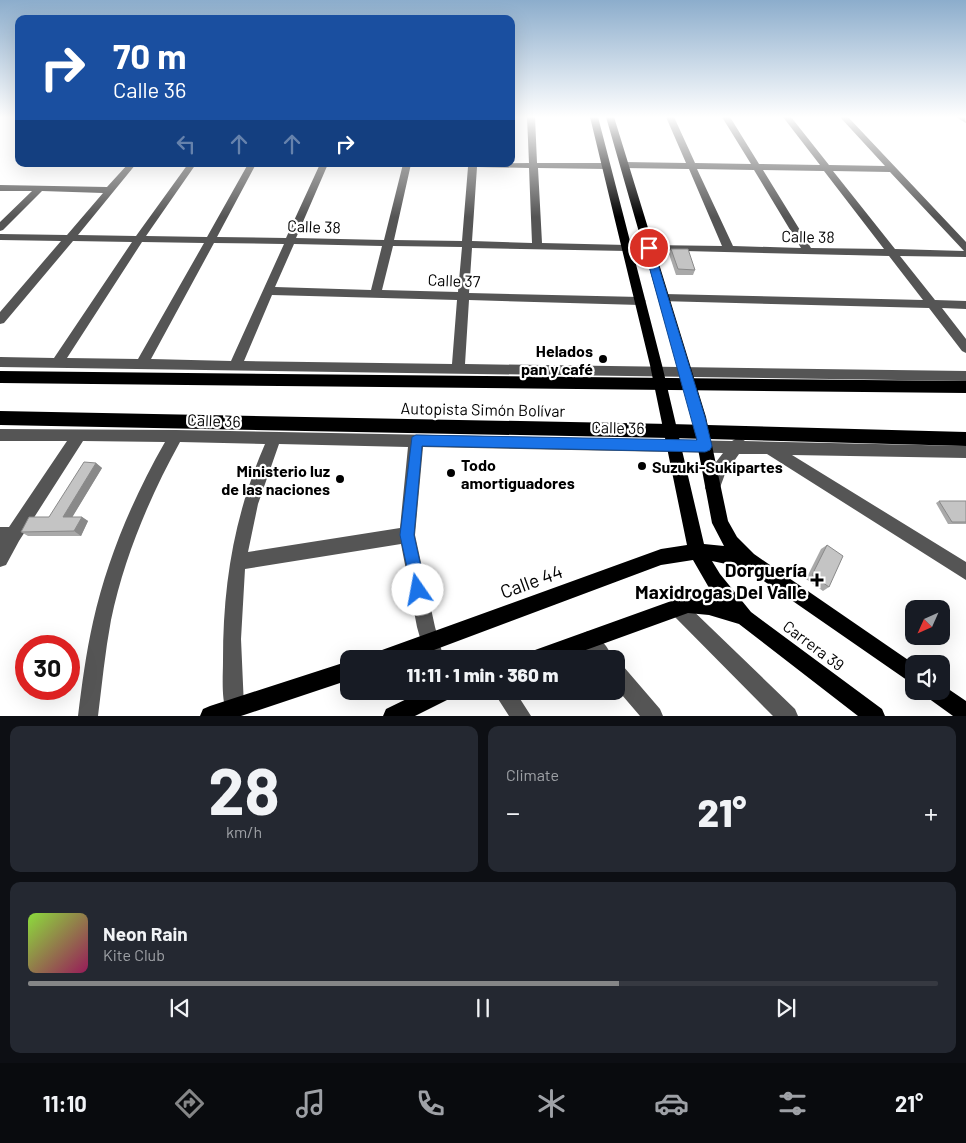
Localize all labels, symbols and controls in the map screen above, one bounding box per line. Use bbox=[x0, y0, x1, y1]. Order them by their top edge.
text: 70 m bbox=[113, 34, 187, 76]
icon: right bbox=[30, 35, 95, 100]
text: Calle 36 bbox=[113, 76, 186, 102]
icon: left bbox=[172, 130, 200, 158]
icon: ahead bbox=[225, 130, 253, 158]
icon: ahead bbox=[278, 130, 306, 158]
icon: right bbox=[331, 130, 359, 158]
street label: Calle 38 bbox=[287, 216, 341, 236]
street label: Calle 38 bbox=[781, 226, 835, 246]
pin bbox=[628, 227, 670, 269]
icon: arrive bbox=[635, 234, 663, 262]
street label: Calle 37 bbox=[427, 270, 481, 290]
place label: Helados pan y café bbox=[521, 341, 593, 378]
marker: Helados pan y café bbox=[597, 353, 609, 365]
street label: Autopista Simón Bolívar bbox=[401, 398, 566, 420]
street label: Calle 36 bbox=[187, 410, 241, 430]
street label: Calle 36 bbox=[591, 417, 645, 437]
place label: Todo amortiguadores bbox=[461, 455, 575, 492]
place label: Suzuki-Sukipartes bbox=[652, 457, 783, 476]
marker: Suzuki-Sukipartes bbox=[636, 460, 648, 472]
place label: Ministerio luz de las naciones bbox=[221, 461, 330, 498]
marker: Todo amortiguadores bbox=[445, 467, 457, 479]
marker: Ministerio luz de las naciones bbox=[334, 473, 346, 485]
place label: Dorguería Maxidrogas Del Valle bbox=[635, 558, 807, 603]
street label: Calle 44 bbox=[497, 559, 565, 603]
position arrow bbox=[391, 563, 443, 615]
marker: Dorguería Maxidrogas Del Valle bbox=[811, 574, 823, 586]
north arrow bbox=[905, 600, 950, 645]
map controls bbox=[905, 600, 950, 700]
street label: Carrera 39 bbox=[780, 616, 848, 674]
speed limit sign: 30 bbox=[15, 635, 80, 700]
button: sound bbox=[905, 655, 950, 700]
text: 11:11 · 1 min · 360 m bbox=[406, 663, 559, 686]
text: 28 bbox=[208, 750, 280, 828]
text: Climate bbox=[506, 765, 559, 784]
text: 21° bbox=[697, 789, 747, 835]
text: − bbox=[506, 795, 520, 829]
text: + bbox=[924, 795, 938, 829]
text: km/h bbox=[226, 822, 262, 841]
text: Neon Rain bbox=[103, 922, 188, 945]
text: Kite Club bbox=[103, 945, 165, 964]
icon: previous bbox=[166, 994, 194, 1022]
icon: pause bbox=[469, 994, 497, 1022]
icon: next bbox=[772, 994, 800, 1022]
icon: directions bbox=[172, 1086, 207, 1121]
icon: music bbox=[293, 1086, 328, 1121]
icon: phone bbox=[413, 1086, 448, 1121]
icon: climate bbox=[534, 1086, 569, 1121]
icon: car bbox=[654, 1086, 689, 1121]
icon: filters bbox=[775, 1086, 810, 1121]
text: 11:10 bbox=[43, 1090, 87, 1116]
text: 21° bbox=[895, 1090, 923, 1116]

